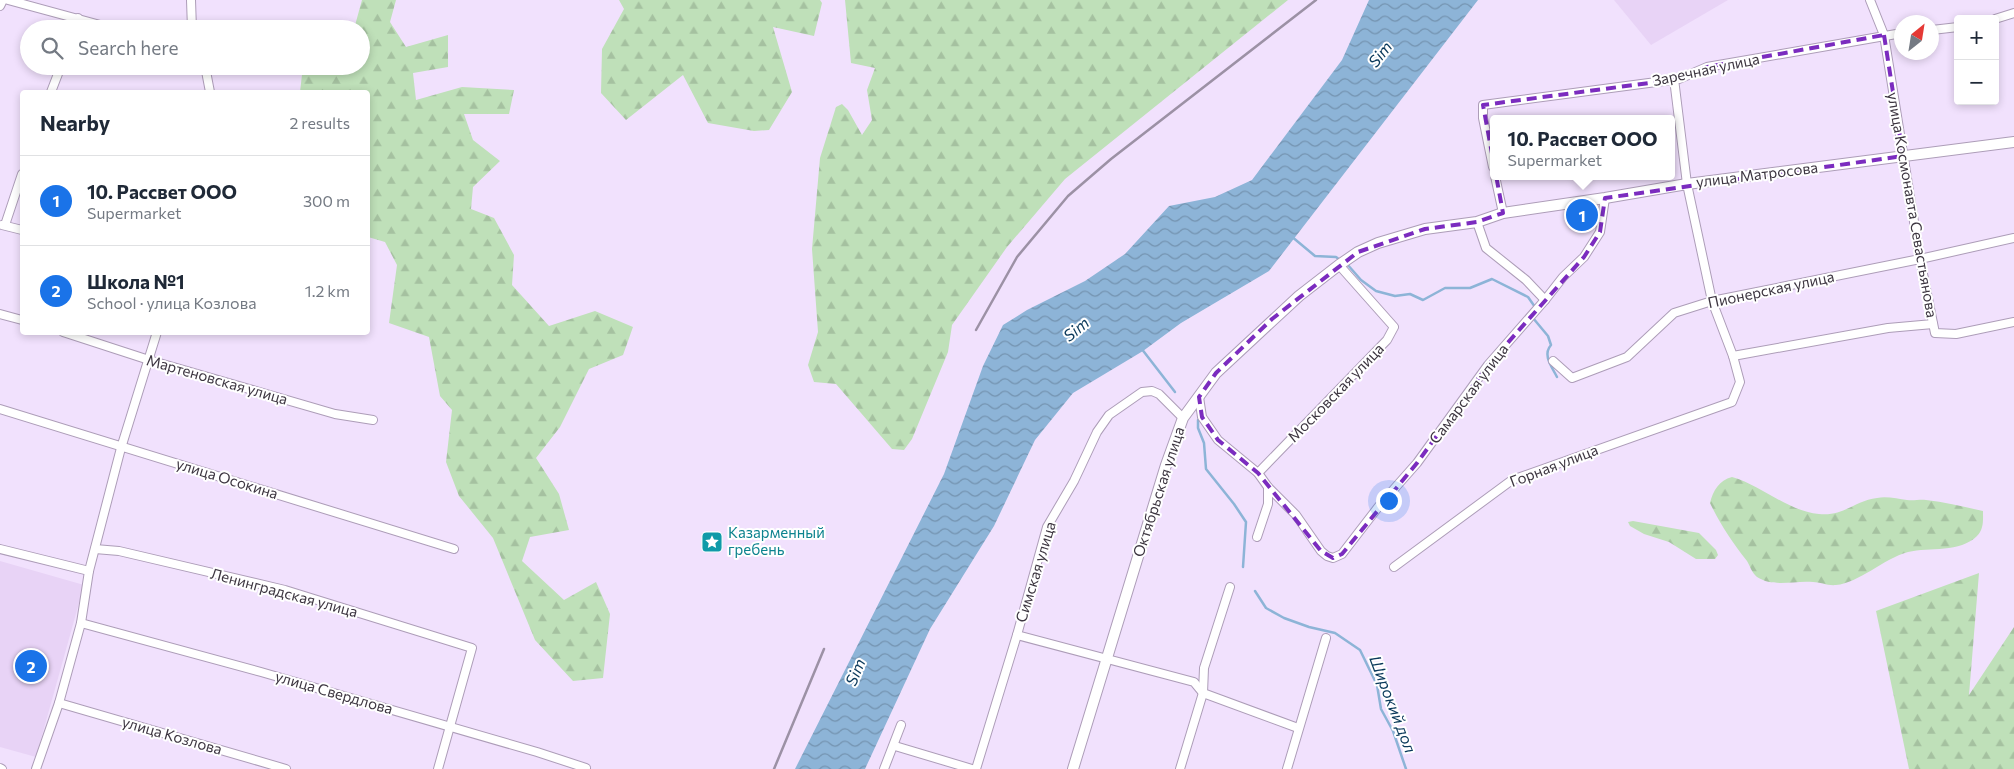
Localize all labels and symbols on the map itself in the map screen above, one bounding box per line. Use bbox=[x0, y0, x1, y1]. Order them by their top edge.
north arrow bbox=[1894, 15, 1939, 60]
water label: Sim bbox=[1364, 37, 1396, 70]
street label: Заречная улица bbox=[1651, 49, 1761, 89]
street label: улица Космонавта Севастьянова bbox=[1884, 91, 1942, 319]
street label: улица Матросова bbox=[1695, 158, 1819, 190]
pin: 1 bbox=[1566, 196, 1598, 234]
street label: Пионерская улица bbox=[1706, 267, 1836, 311]
water label: Sim bbox=[1059, 312, 1092, 345]
street label: Московская улица bbox=[1284, 339, 1387, 445]
street label: Самарская улица bbox=[1425, 340, 1512, 447]
street label: Мартеновская улица bbox=[145, 350, 290, 408]
street label: Октябрьская улица bbox=[1129, 424, 1188, 559]
street label: Горная улица bbox=[1507, 440, 1600, 490]
street label: улица Осокина bbox=[174, 454, 280, 502]
your location bbox=[1376, 488, 1402, 514]
street label: Симская улица bbox=[1011, 519, 1059, 624]
place label: Казарменный гребень bbox=[728, 523, 825, 558]
place icon: Казарменный гребень bbox=[700, 530, 724, 554]
street label: Ленинградская улица bbox=[209, 564, 360, 620]
pin: 2 bbox=[15, 647, 47, 685]
water label: Широкий дол bbox=[1366, 652, 1421, 755]
water label: Sim bbox=[841, 655, 868, 688]
street label: улица Свердлова bbox=[274, 667, 395, 717]
street label: улица Козлова bbox=[120, 712, 224, 758]

